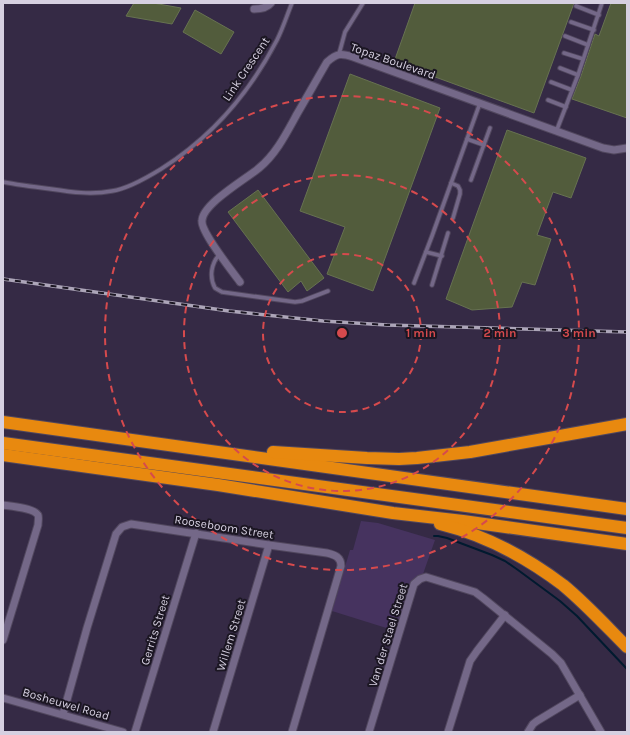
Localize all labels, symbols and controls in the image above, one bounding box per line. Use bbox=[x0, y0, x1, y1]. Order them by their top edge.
street label: Link Crescent bbox=[219, 34, 273, 104]
street label: Topaz Boulevard bbox=[349, 40, 437, 82]
centre of rings bbox=[335, 326, 349, 340]
text: 1 min bbox=[406, 326, 436, 340]
text: 2 min bbox=[483, 326, 517, 340]
text: 3 min bbox=[562, 326, 596, 340]
street label: Rooseboom Street bbox=[173, 512, 275, 542]
street label: Van der Stael Street bbox=[366, 581, 411, 688]
street label: Gerrits Street bbox=[138, 593, 172, 667]
street label: Willem Street bbox=[213, 597, 249, 673]
street label: Bosheuwel Road bbox=[21, 685, 111, 723]

